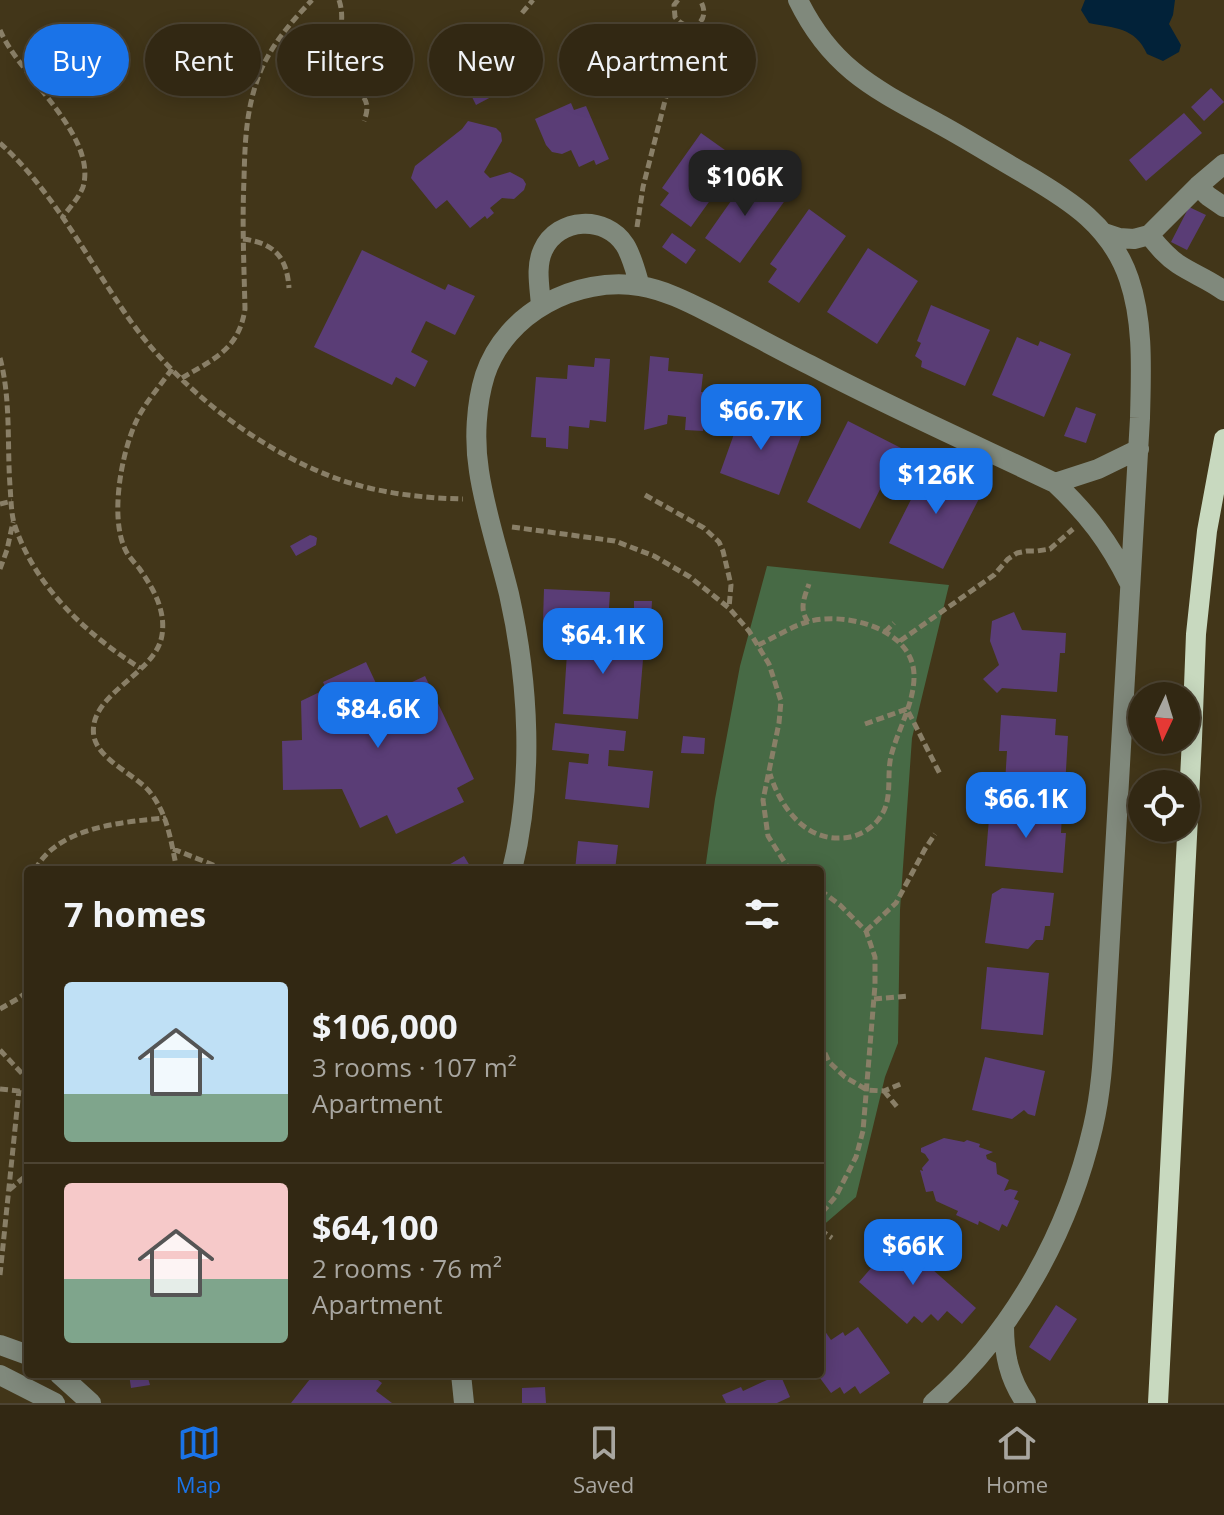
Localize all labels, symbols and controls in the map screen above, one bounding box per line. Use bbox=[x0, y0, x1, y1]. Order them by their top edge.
chip: Buy bbox=[24, 24, 129, 96]
chip: Rent bbox=[145, 24, 261, 96]
chip: Filters bbox=[277, 24, 413, 96]
chip: New bbox=[429, 24, 543, 96]
chip: Apartment bbox=[559, 24, 756, 96]
pin: $106K bbox=[689, 150, 801, 218]
text: $106K bbox=[707, 158, 783, 194]
pin: $66.7K bbox=[696, 384, 826, 452]
text: $66.7K bbox=[719, 392, 803, 428]
pin: $126K bbox=[880, 448, 992, 516]
text: $126K bbox=[898, 456, 974, 492]
pin: $64.1K bbox=[538, 608, 668, 676]
text: $64.1K bbox=[561, 616, 645, 652]
pin: $84.6K bbox=[313, 682, 443, 750]
north arrow bbox=[1128, 682, 1200, 754]
map controls bbox=[1128, 682, 1200, 842]
text: $84.6K bbox=[336, 690, 420, 726]
button: locate bbox=[1128, 770, 1200, 842]
pin: $66.1K bbox=[961, 772, 1091, 840]
text: $66.1K bbox=[984, 780, 1068, 816]
text: 7 homes bbox=[64, 891, 206, 937]
icon: filters bbox=[740, 892, 784, 936]
text: $106,000 bbox=[312, 1003, 458, 1049]
icon: home bbox=[128, 1014, 224, 1110]
text: 3 rooms · 107 m² bbox=[312, 1049, 517, 1085]
text: Apartment bbox=[312, 1085, 443, 1121]
text: $64,100 bbox=[312, 1204, 438, 1250]
icon: home bbox=[128, 1215, 224, 1311]
pin: $66K bbox=[866, 1219, 960, 1287]
text: $66K bbox=[882, 1227, 944, 1263]
text: 2 rooms · 76 m² bbox=[312, 1250, 502, 1286]
text: Apartment bbox=[312, 1286, 443, 1322]
tab: Map bbox=[176, 1421, 221, 1499]
tab: Saved bbox=[573, 1421, 634, 1499]
tab: Home bbox=[986, 1421, 1048, 1499]

